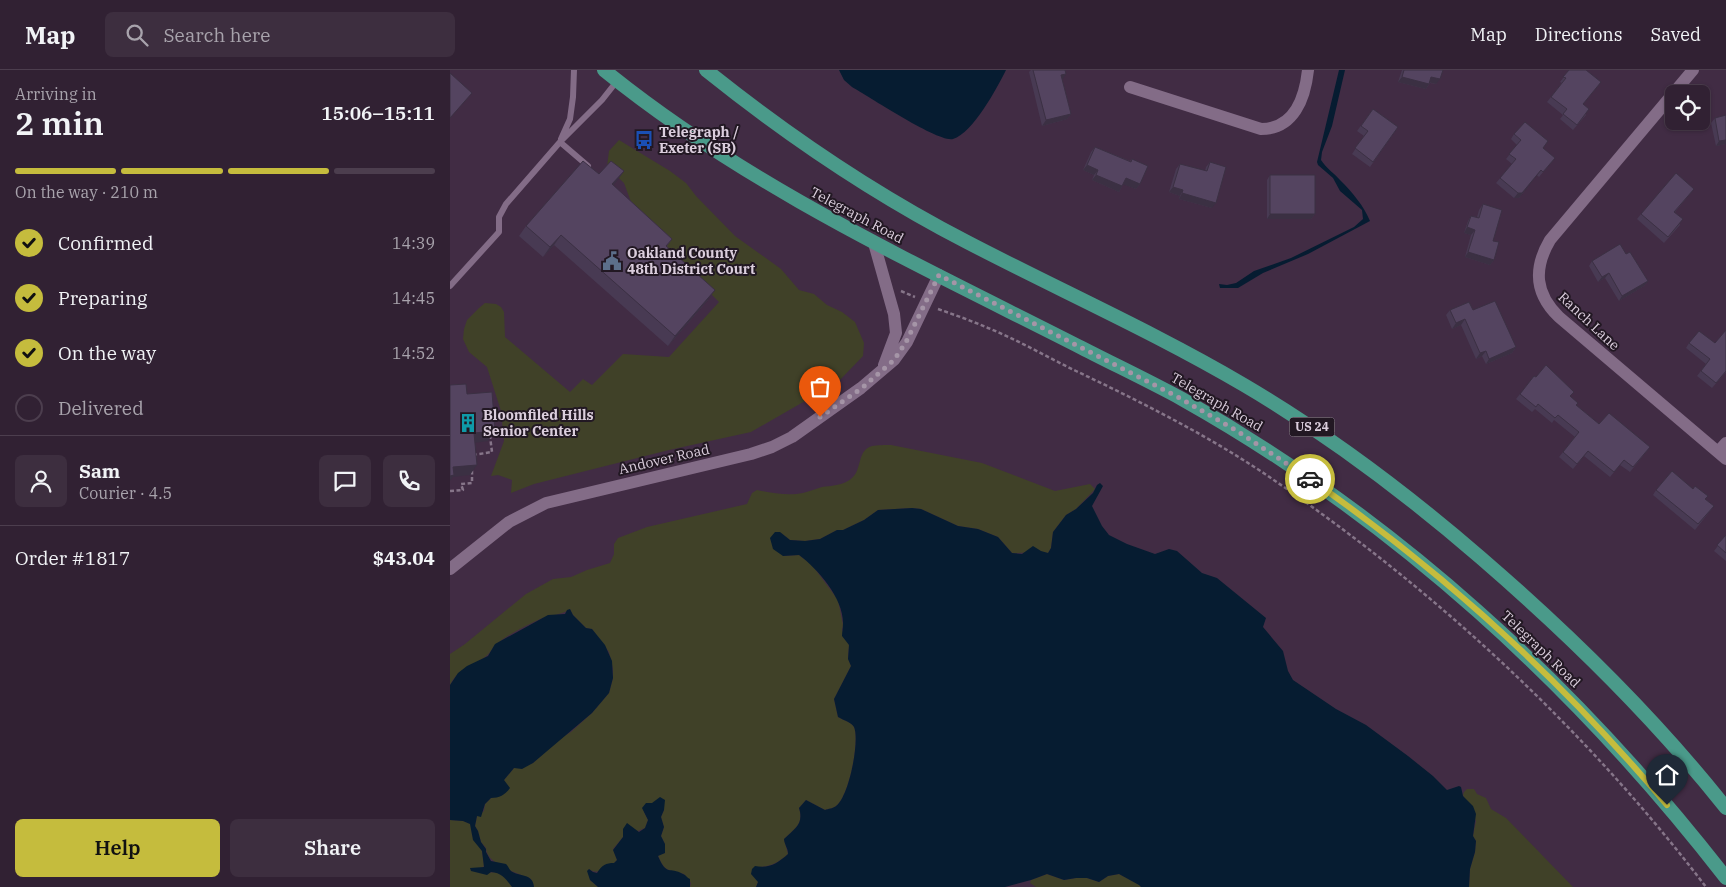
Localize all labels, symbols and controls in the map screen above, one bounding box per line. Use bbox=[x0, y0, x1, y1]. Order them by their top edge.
search box bbox=[105, 12, 455, 57]
text: Map bbox=[25, 19, 75, 51]
icon: search bbox=[123, 21, 151, 49]
text: Search here bbox=[163, 23, 270, 47]
text: Map bbox=[1470, 23, 1507, 46]
text: Directions bbox=[1535, 23, 1623, 46]
text: Saved bbox=[1651, 23, 1701, 46]
text: Arriving in bbox=[15, 84, 97, 104]
map controls bbox=[1665, 85, 1710, 130]
button: locate bbox=[1665, 85, 1710, 130]
text: 15:06–15:11 bbox=[321, 101, 435, 125]
text: 2 min bbox=[15, 102, 104, 144]
place label: Telegraph / Exeter (SB) bbox=[659, 123, 739, 157]
bus stop icon: Telegraph / Exeter (SB) bbox=[633, 129, 655, 151]
text: On the way · 210 m bbox=[15, 182, 158, 202]
street label: Telegraph Road bbox=[807, 183, 907, 247]
icon: check bbox=[15, 229, 43, 257]
text: Confirmed bbox=[58, 231, 153, 255]
text: 14:39 bbox=[392, 233, 435, 253]
place label: Oakland County 48th District Court bbox=[627, 244, 755, 278]
public building icon: Oakland County 48th District Court bbox=[601, 250, 623, 272]
icon: check bbox=[15, 284, 43, 312]
text: Preparing bbox=[58, 286, 147, 310]
text: 14:45 bbox=[392, 288, 435, 308]
street label: Ranch Lane bbox=[1554, 288, 1624, 354]
icon: check bbox=[15, 339, 43, 367]
text: On the way bbox=[58, 341, 156, 365]
text: 14:52 bbox=[392, 343, 435, 363]
pin bbox=[799, 366, 841, 417]
street label: Telegraph Road bbox=[1168, 368, 1267, 436]
icon: bag bbox=[806, 373, 834, 401]
text: Delivered bbox=[58, 396, 144, 420]
place label: Bloomfiled Hills Senior Center bbox=[483, 406, 594, 440]
building icon: Bloomfiled Hills Senior Center bbox=[457, 412, 479, 434]
road number: US 24 bbox=[1290, 418, 1334, 437]
street label: Andover Road bbox=[617, 440, 712, 478]
courier bbox=[1285, 454, 1335, 504]
button: person bbox=[15, 455, 67, 507]
button: chat bbox=[319, 455, 371, 507]
button: phone bbox=[383, 455, 435, 507]
text: Sam bbox=[79, 459, 120, 483]
icon: car bbox=[1296, 465, 1324, 493]
text: Courier · 4.5 bbox=[79, 483, 172, 503]
text: Order #1817 bbox=[15, 546, 130, 570]
text: $43.04 bbox=[373, 546, 435, 570]
street label: Telegraph Road bbox=[1498, 607, 1585, 692]
pin bbox=[1646, 754, 1688, 805]
icon: home bbox=[1653, 761, 1681, 789]
button: Help bbox=[15, 819, 220, 877]
button: Share bbox=[230, 819, 435, 877]

